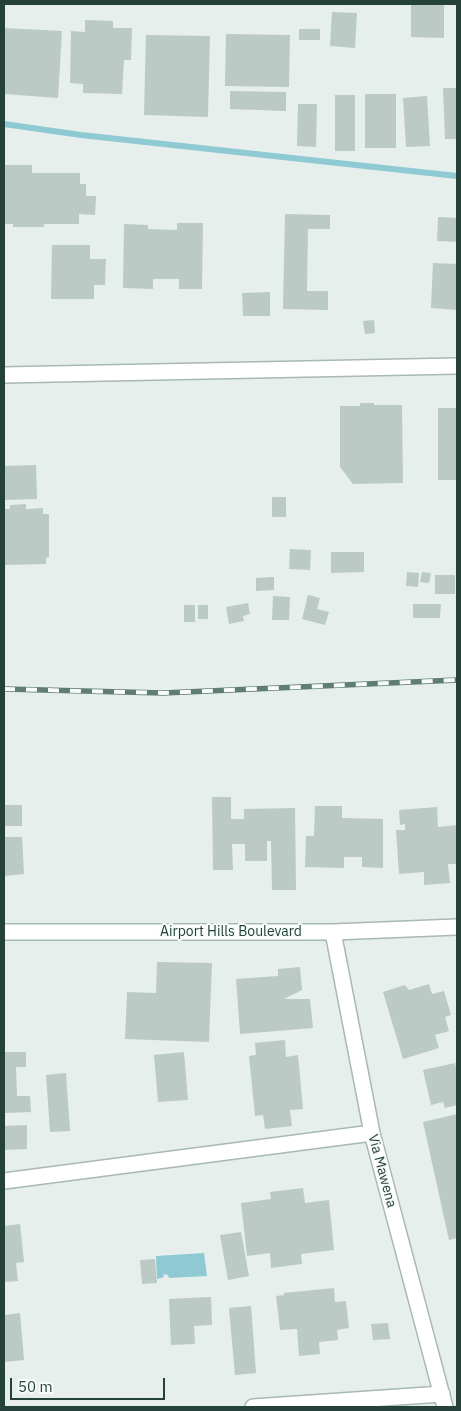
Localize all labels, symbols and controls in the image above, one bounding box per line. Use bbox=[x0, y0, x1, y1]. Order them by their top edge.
street label: Airport Hills Boulevard bbox=[160, 924, 302, 940]
street label: Via Mawena bbox=[364, 1132, 400, 1210]
scale bar bbox=[12, 1368, 168, 1400]
text: 50 m bbox=[18, 1377, 53, 1396]

